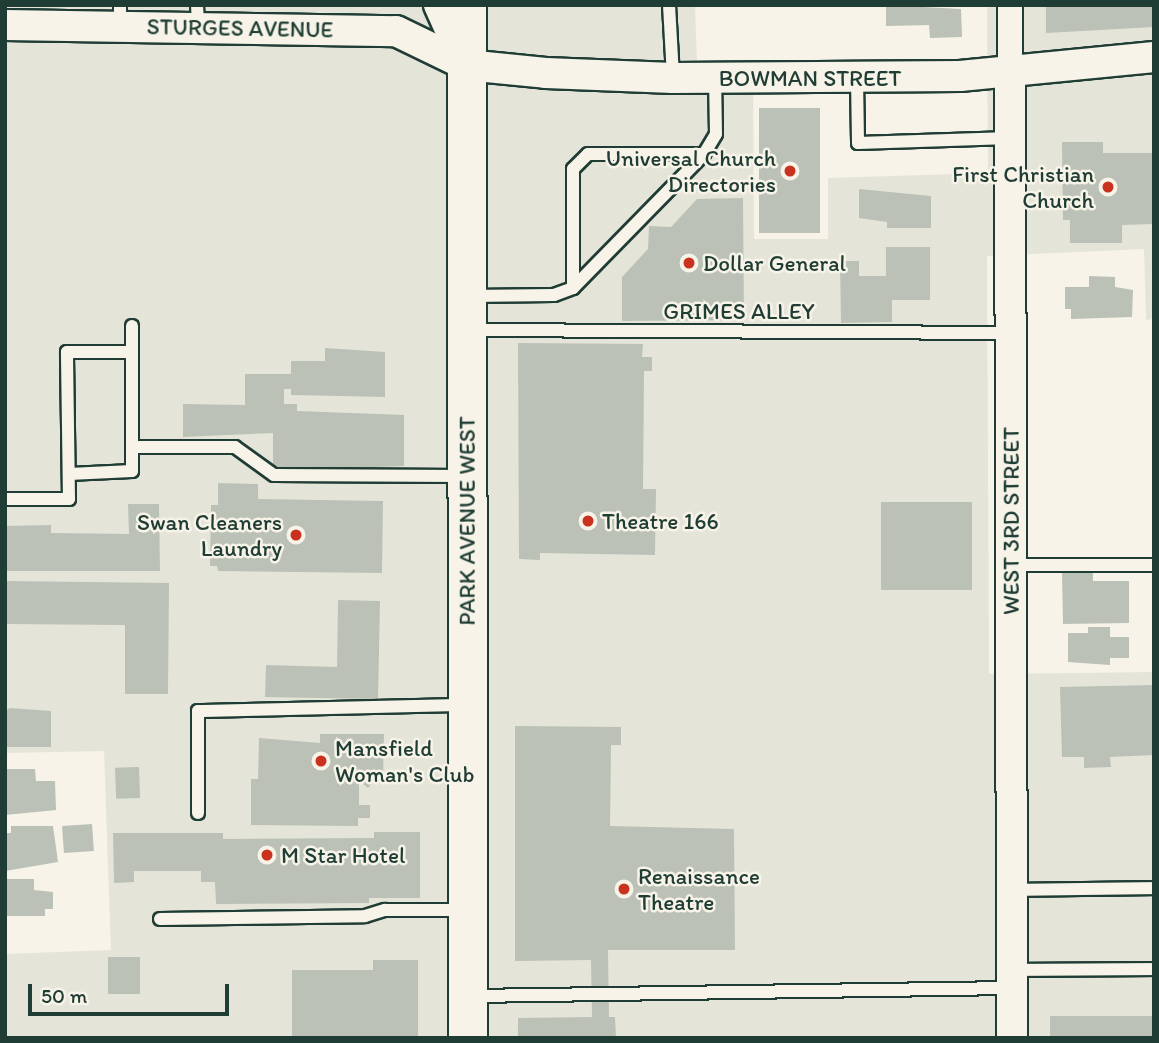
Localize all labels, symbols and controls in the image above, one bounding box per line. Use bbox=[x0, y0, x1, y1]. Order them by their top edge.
street label: STURGES AVENUE bbox=[147, 13, 333, 43]
street label: BOWMAN STREET bbox=[718, 64, 902, 92]
place label: Universal Church Directories bbox=[606, 144, 776, 198]
place label: First Christian Church bbox=[952, 160, 1094, 214]
marker: Universal Church Directories bbox=[782, 163, 798, 179]
marker: First Christian Church bbox=[1100, 179, 1116, 195]
place label: Dollar General bbox=[703, 249, 847, 277]
marker: Dollar General bbox=[681, 255, 697, 271]
street label: GRIMES ALLEY bbox=[663, 297, 815, 325]
street label: PARK AVENUE WEST bbox=[453, 417, 481, 625]
street label: WEST 3RD STREET bbox=[997, 427, 1025, 615]
place label: Theatre 166 bbox=[602, 507, 719, 535]
place label: Swan Cleaners Laundry bbox=[138, 508, 282, 562]
marker: Theatre 166 bbox=[580, 513, 596, 529]
marker: Swan Cleaners Laundry bbox=[288, 527, 304, 543]
place label: Mansfield Woman's Club bbox=[335, 734, 474, 788]
marker: Mansfield Woman's Club bbox=[313, 753, 329, 769]
place label: M Star Hotel bbox=[281, 841, 405, 869]
marker: M Star Hotel bbox=[259, 847, 275, 863]
place label: Renaissance Theatre bbox=[638, 862, 760, 916]
marker: Renaissance Theatre bbox=[616, 881, 632, 897]
scale bar bbox=[32, 970, 233, 1014]
text: 50 m bbox=[41, 983, 87, 1008]

